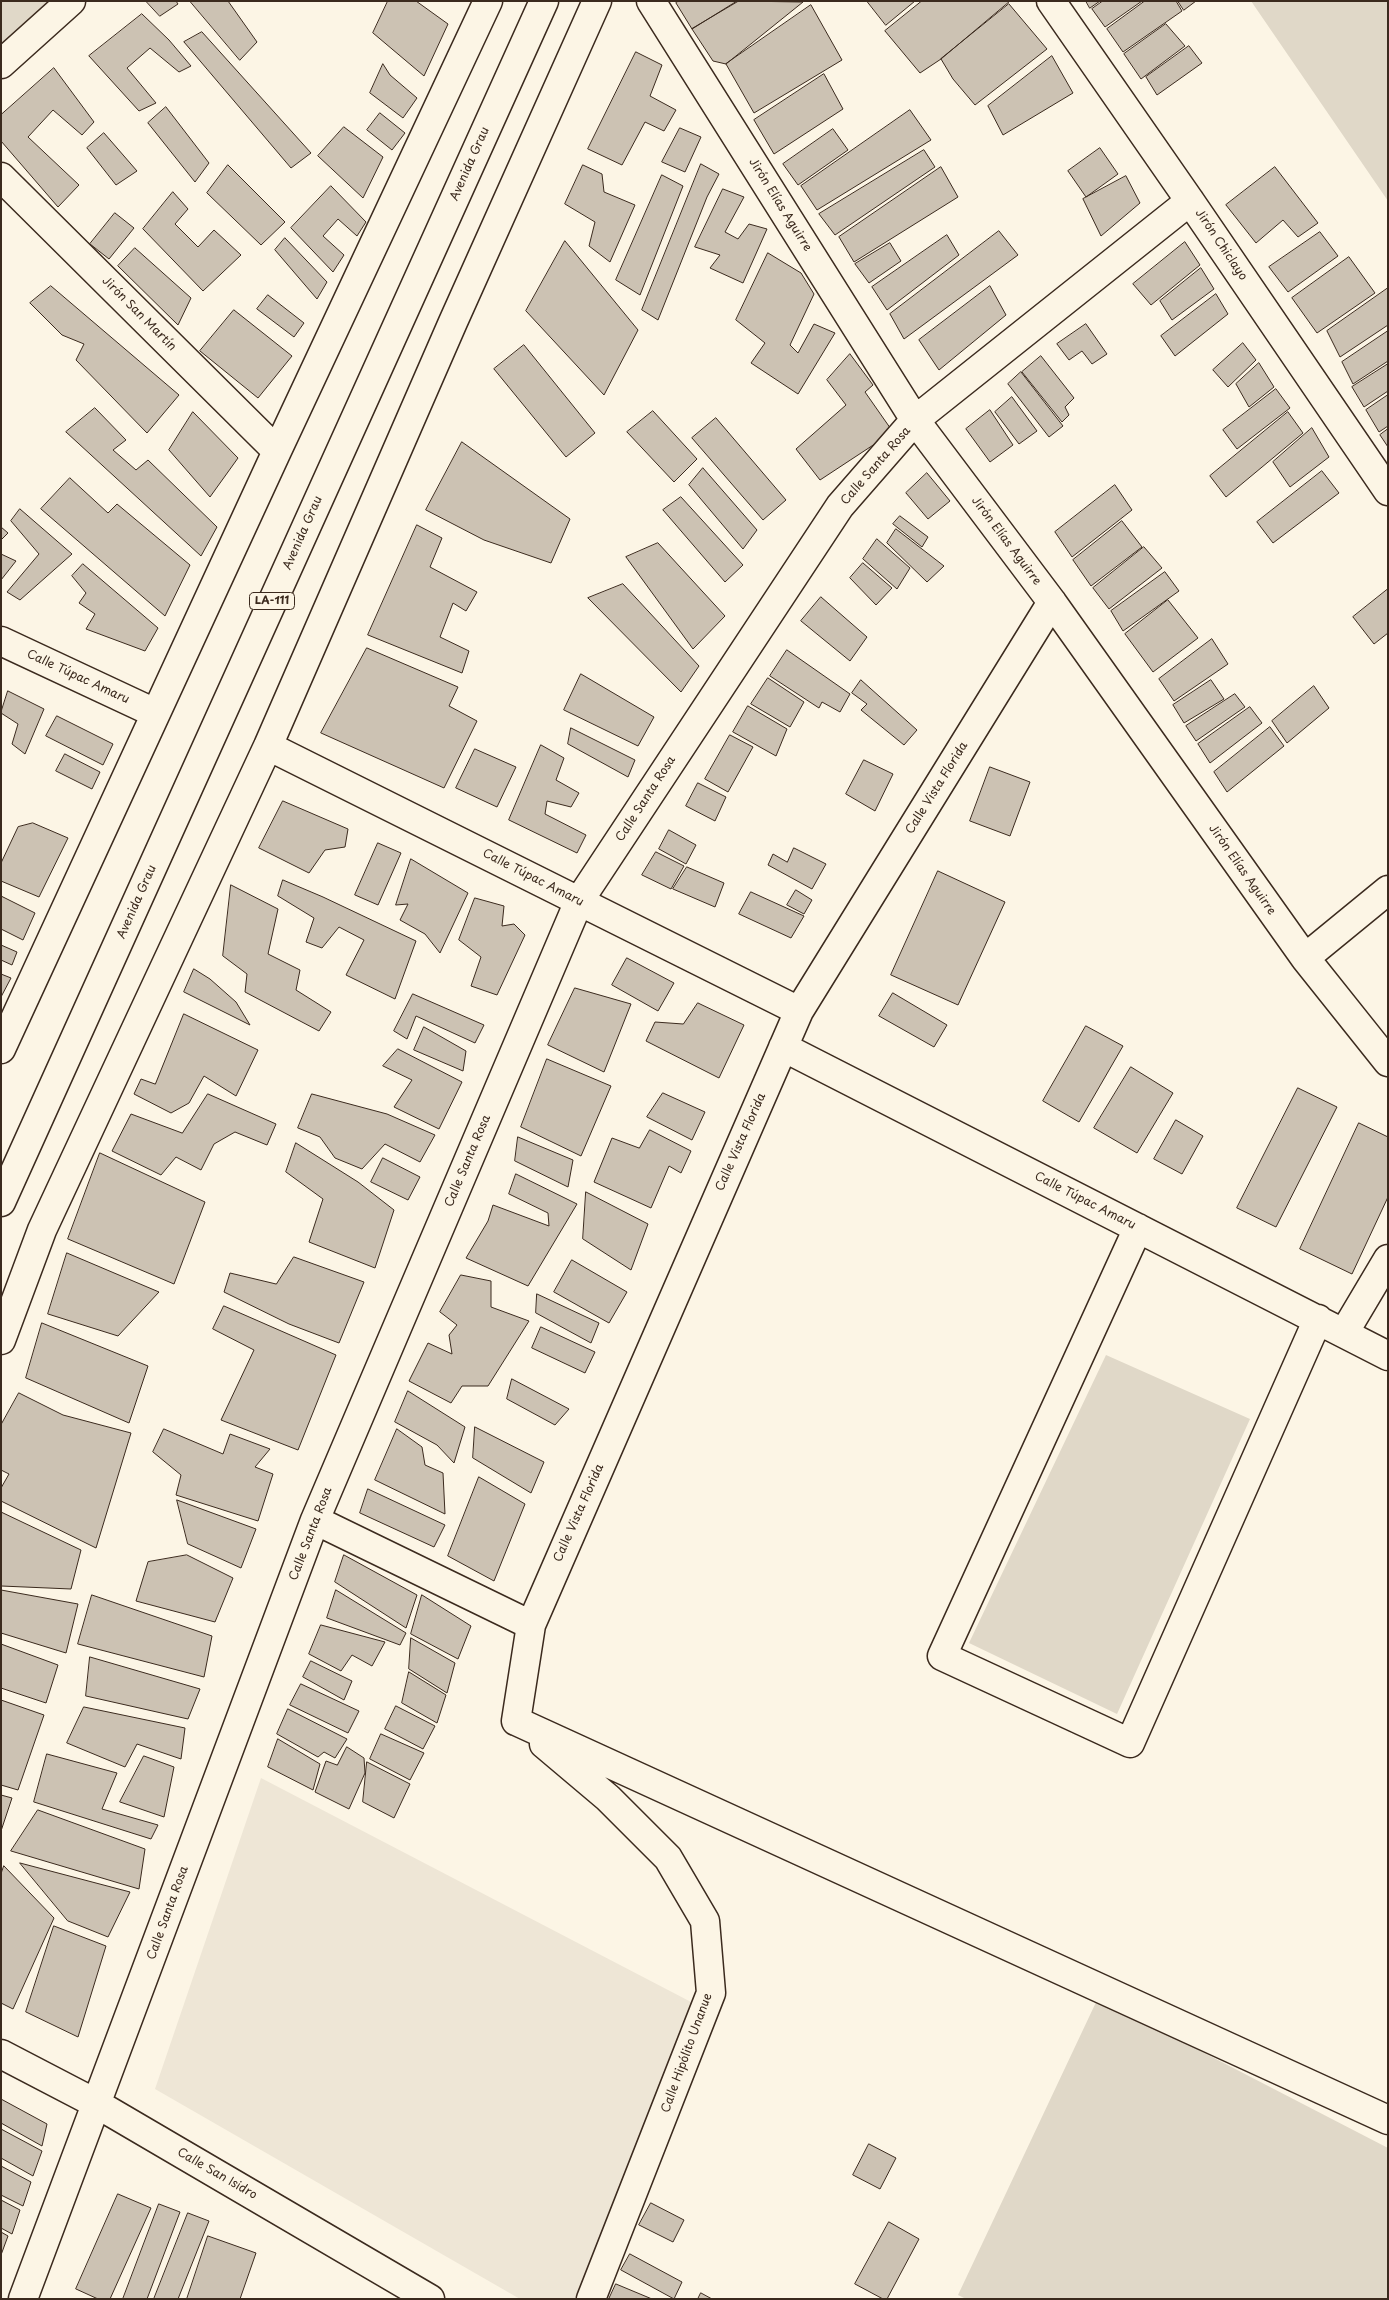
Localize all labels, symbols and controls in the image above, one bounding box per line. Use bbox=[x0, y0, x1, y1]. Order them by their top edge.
street label: Avenida Grau bbox=[447, 125, 493, 203]
street label: Jirón Elías Aguirre bbox=[746, 156, 814, 254]
street label: Jirón Chiclayo bbox=[1192, 207, 1250, 283]
street label: Jirón San Martín bbox=[99, 274, 179, 354]
street label: Calle Santa Rosa bbox=[838, 424, 914, 508]
street label: Avenida Grau bbox=[280, 494, 326, 572]
street label: Jirón Elías Aguirre bbox=[968, 494, 1044, 588]
road number: LA-111 bbox=[250, 592, 294, 610]
street label: Calle Túpac Amaru bbox=[24, 647, 132, 707]
street label: Calle Vista Florida bbox=[903, 739, 971, 837]
street label: Calle Santa Rosa bbox=[613, 754, 679, 844]
street label: Jirón Elías Aguirre bbox=[1205, 822, 1279, 918]
street label: Calle Túpac Amaru bbox=[480, 846, 586, 910]
street label: Avenida Grau bbox=[114, 863, 160, 941]
street label: Calle Vista Florida bbox=[713, 1091, 769, 1193]
street label: Calle Santa Rosa bbox=[442, 1113, 494, 1209]
street label: Calle Túpac Amaru bbox=[1032, 1169, 1138, 1233]
street label: Calle Vista Florida bbox=[551, 1462, 607, 1564]
street label: Calle Santa Rosa bbox=[287, 1485, 335, 1583]
street label: Calle Santa Rosa bbox=[144, 1864, 192, 1962]
street label: Calle Hipólito Unanue bbox=[659, 1991, 715, 2115]
street label: Calle San Isidro bbox=[174, 2145, 260, 2203]

